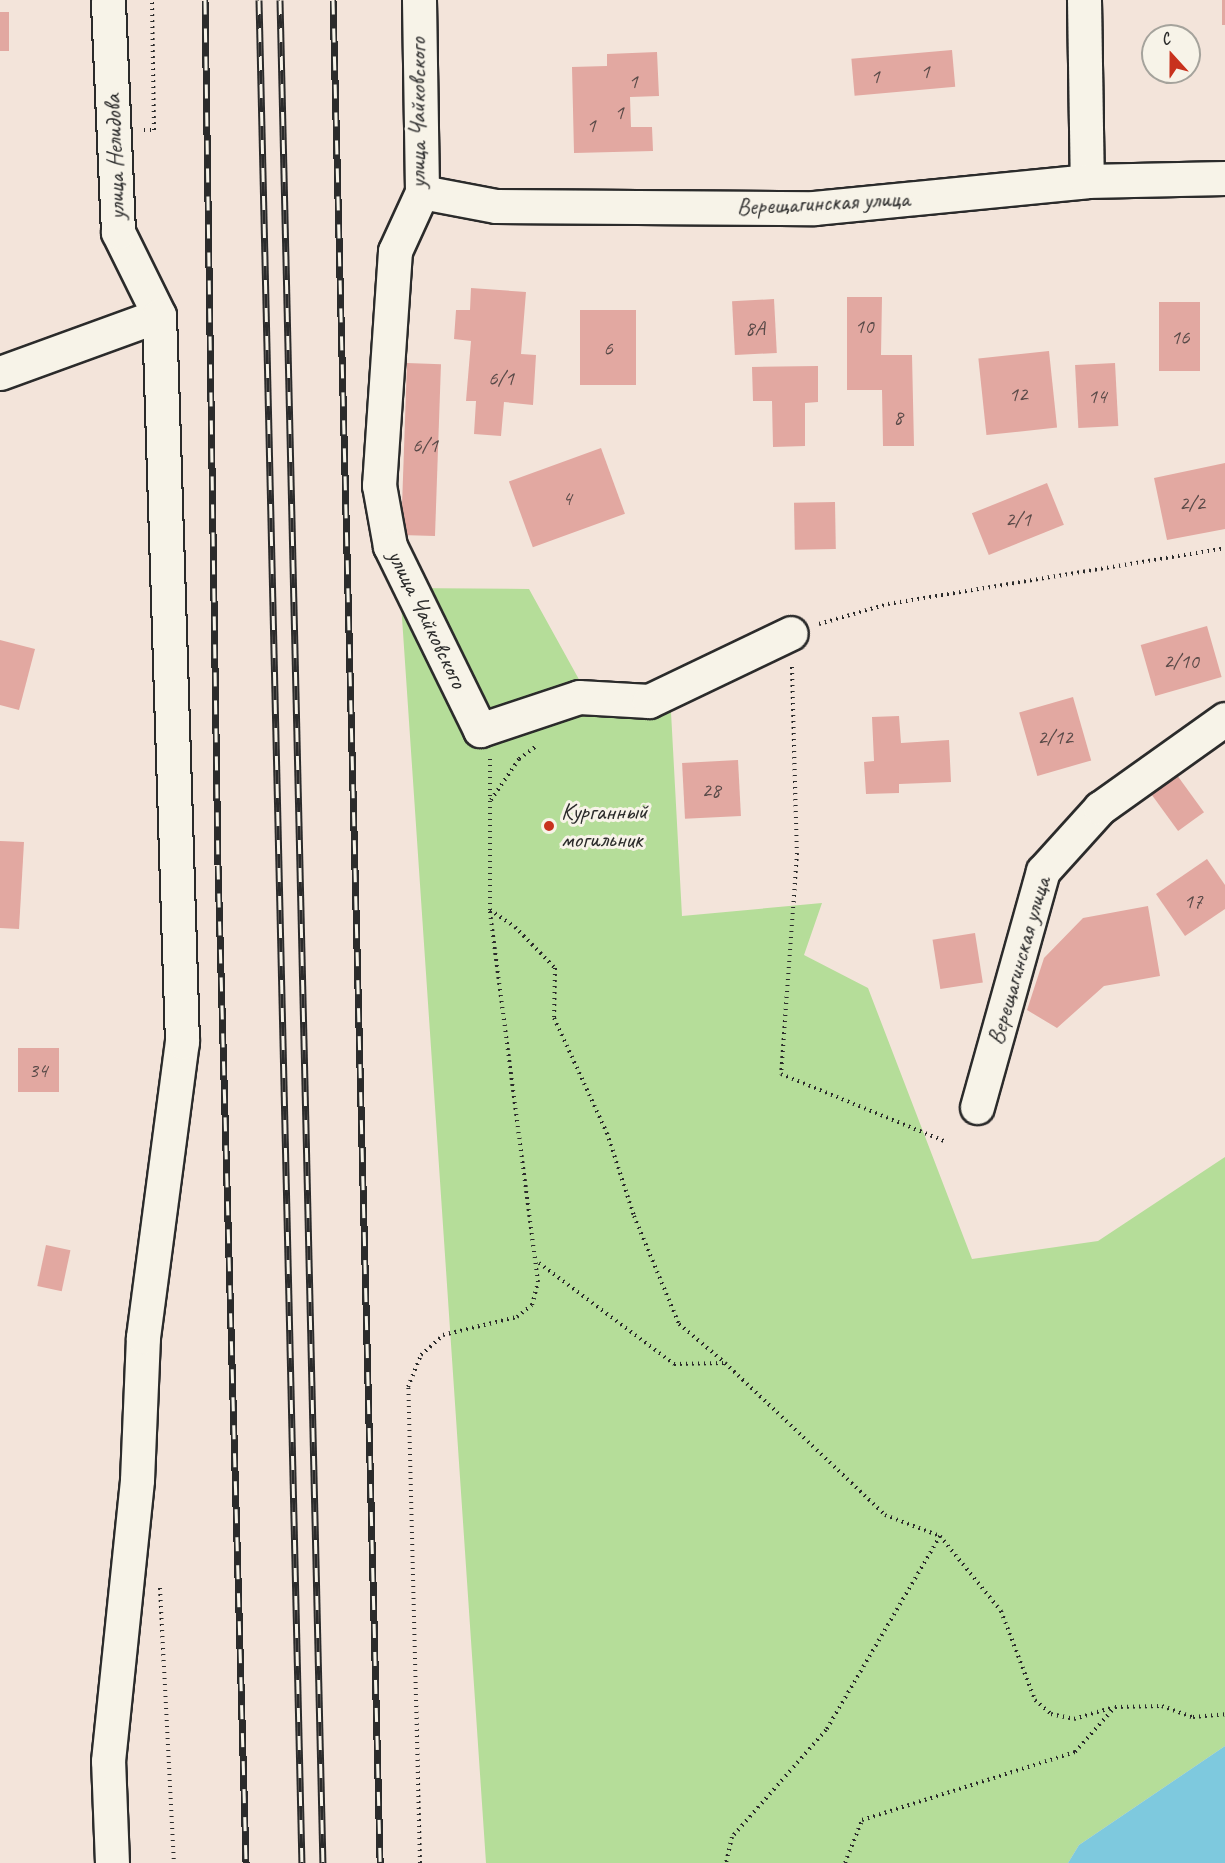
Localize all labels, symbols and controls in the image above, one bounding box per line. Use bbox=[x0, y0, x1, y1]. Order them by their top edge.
north arrow bbox=[1141, 24, 1201, 84]
text: С bbox=[1158, 28, 1173, 50]
street label: улица Чайковского bbox=[404, 38, 432, 188]
house number: 1 bbox=[920, 58, 930, 84]
house number: 1 bbox=[870, 63, 880, 89]
house number: 1 bbox=[628, 68, 638, 94]
street label: улица Нелидова bbox=[98, 93, 132, 221]
house number: 1 bbox=[614, 99, 624, 125]
house number: 1 bbox=[586, 112, 596, 138]
street label: Верещагинская улица bbox=[736, 184, 910, 222]
house number: 10 bbox=[855, 313, 873, 339]
house number: 8А bbox=[745, 315, 765, 341]
house number: 16 bbox=[1171, 324, 1189, 350]
house number: 6 bbox=[603, 335, 613, 361]
house number: 6/1 bbox=[488, 365, 514, 391]
house number: 12 bbox=[1009, 381, 1027, 407]
house number: 14 bbox=[1088, 383, 1106, 409]
house number: 8 bbox=[893, 404, 903, 430]
house number: 6/1 bbox=[412, 432, 438, 458]
house number: 4 bbox=[562, 485, 572, 511]
house number: 2/2 bbox=[1179, 490, 1205, 516]
house number: 2/1 bbox=[1005, 506, 1031, 532]
street label: улица Чайковского bbox=[381, 545, 473, 693]
house number: 2/10 bbox=[1163, 648, 1199, 674]
house number: 2/12 bbox=[1037, 724, 1073, 750]
house number: 28 bbox=[702, 777, 720, 803]
place label: Курганный могильник bbox=[561, 798, 648, 854]
marker: Курганный могильник bbox=[542, 819, 556, 833]
street label: Верещагинская улица bbox=[981, 874, 1057, 1048]
house number: 17 bbox=[1184, 888, 1202, 914]
house number: 34 bbox=[29, 1057, 47, 1083]

